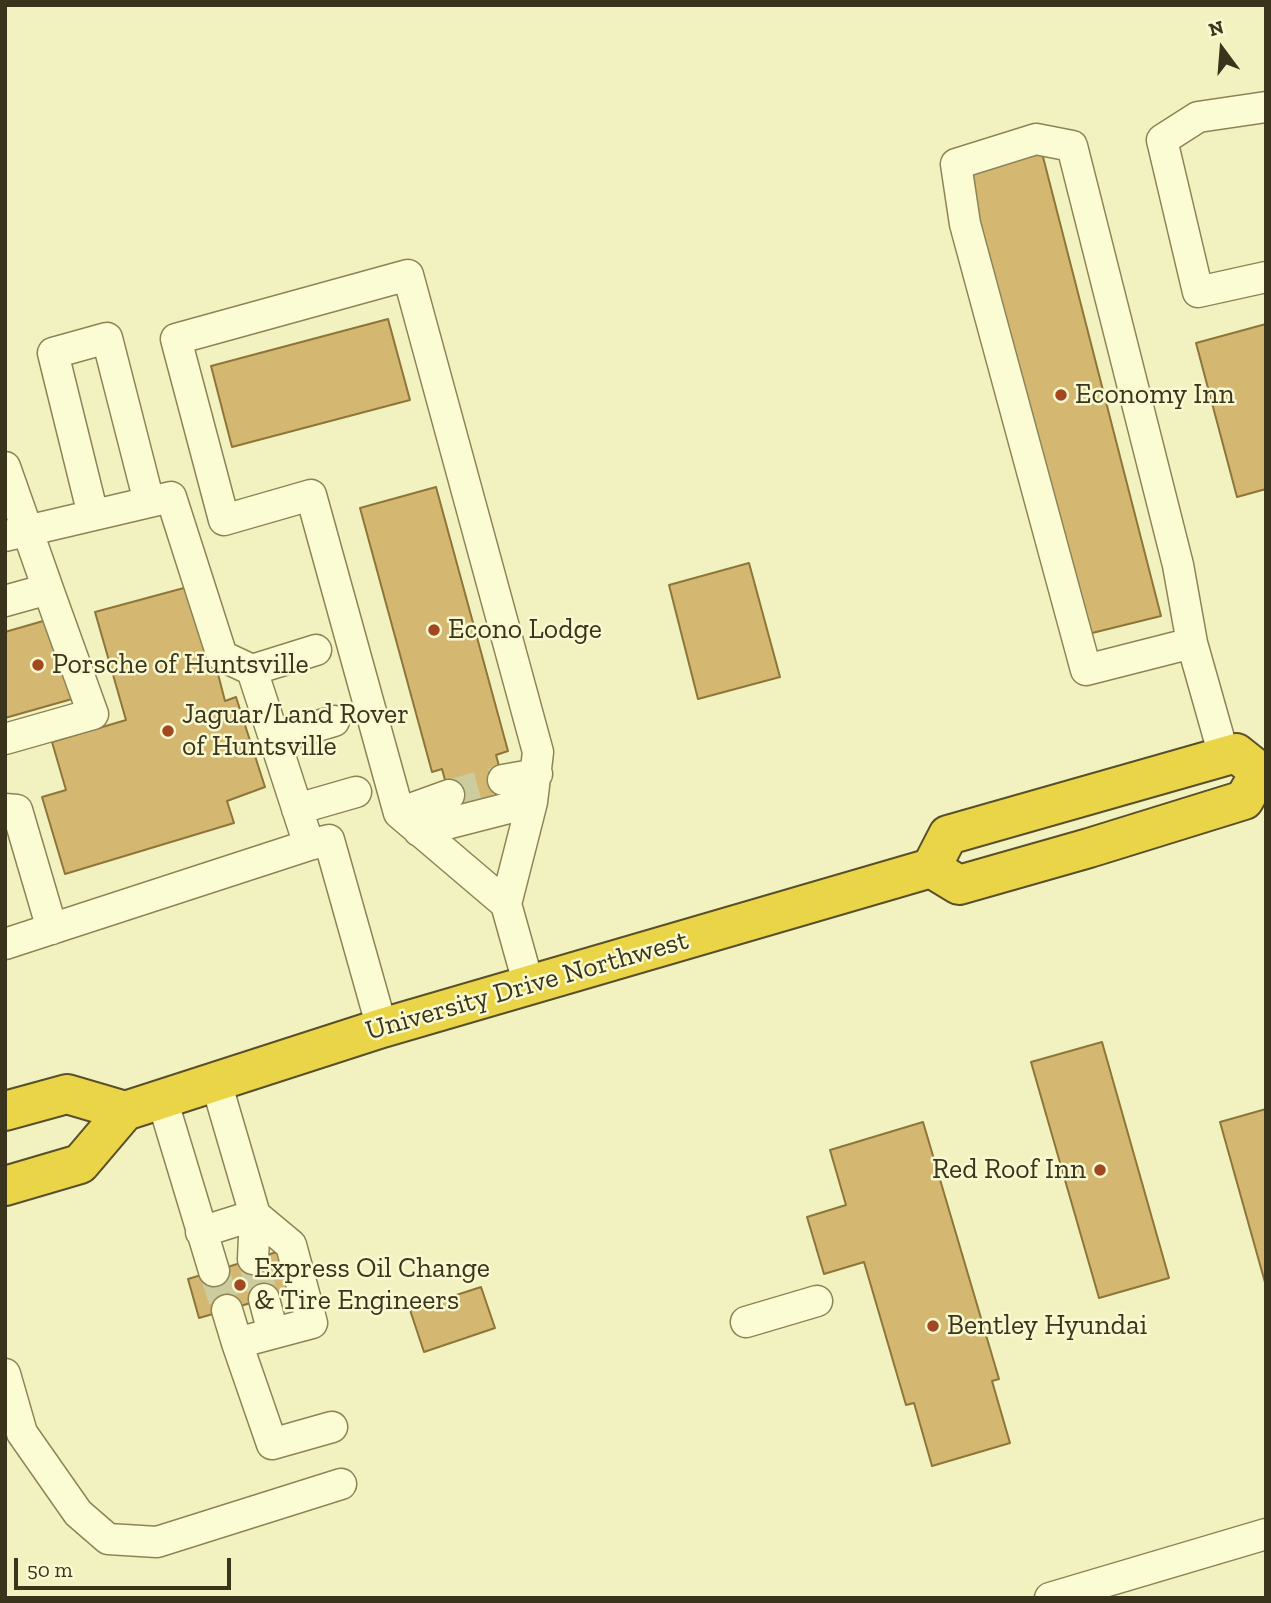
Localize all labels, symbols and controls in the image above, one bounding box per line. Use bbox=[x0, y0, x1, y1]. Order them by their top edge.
north arrow bbox=[1187, 14, 1257, 84]
text: N bbox=[1206, 15, 1226, 41]
place label: Economy Inn bbox=[1075, 378, 1234, 412]
marker: Economy Inn bbox=[1053, 387, 1069, 403]
place label: Econo Lodge bbox=[448, 613, 602, 647]
marker: Econo Lodge bbox=[426, 622, 442, 638]
place label: Porsche of Huntsville bbox=[52, 648, 309, 682]
marker: Porsche of Huntsville bbox=[30, 657, 46, 673]
place label: Jaguar/Land Rover of Huntsville bbox=[182, 698, 409, 764]
marker: Jaguar/Land Rover of Huntsville bbox=[160, 723, 176, 739]
street label: University Drive Northwest bbox=[362, 924, 692, 1048]
place label: Red Roof Inn bbox=[932, 1153, 1086, 1187]
marker: Red Roof Inn bbox=[1092, 1162, 1108, 1178]
place label: Express Oil Change & Tire Engineers bbox=[254, 1252, 490, 1318]
marker: Express Oil Change & Tire Engineers bbox=[232, 1277, 248, 1293]
place label: Bentley Hyundai bbox=[947, 1309, 1147, 1343]
marker: Bentley Hyundai bbox=[925, 1318, 941, 1334]
scale bar bbox=[18, 1544, 234, 1588]
text: 50 m bbox=[27, 1557, 73, 1582]

